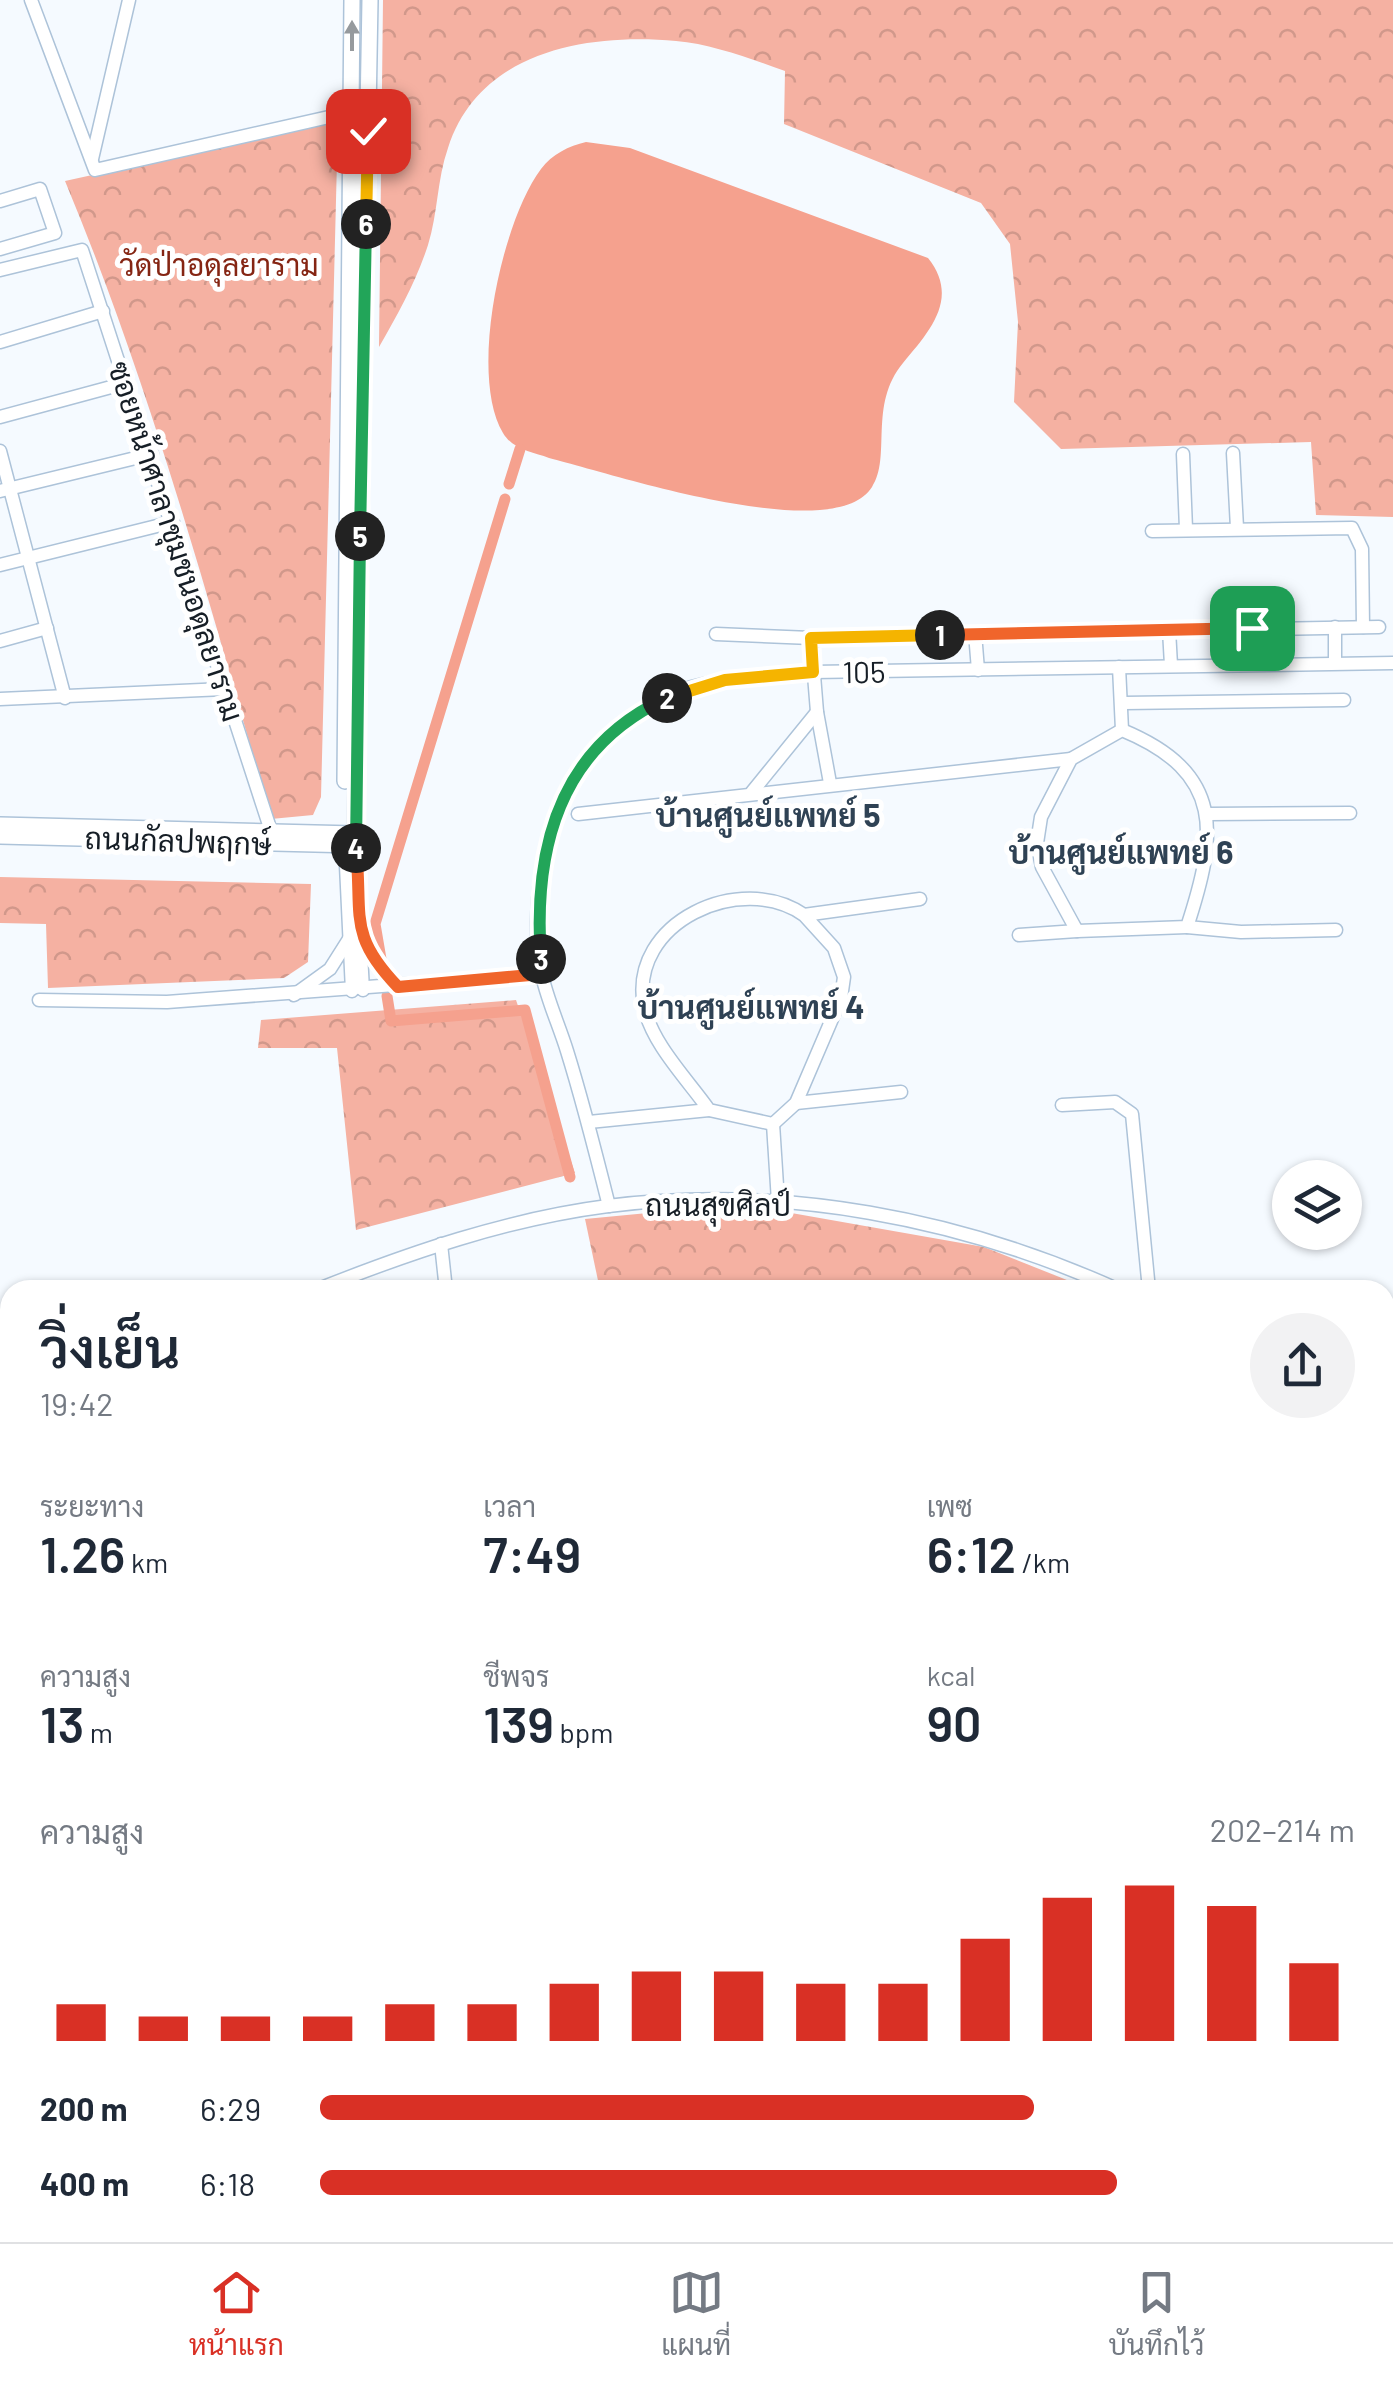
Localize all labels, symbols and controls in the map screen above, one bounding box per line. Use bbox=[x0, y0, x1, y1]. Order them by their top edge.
one-way arrow bbox=[344, 19, 360, 51]
pin bbox=[326, 89, 411, 174]
icon: check bbox=[341, 104, 396, 159]
pin: 6 bbox=[341, 199, 391, 249]
text: 6 bbox=[358, 207, 374, 241]
park label: วัดป่าอดุลยาราม bbox=[119, 246, 319, 287]
street label: ซอยหน้าศาลาชุมชนอดุลยาราม bbox=[97, 356, 253, 727]
pin: 5 bbox=[335, 511, 385, 561]
text: 5 bbox=[352, 519, 368, 553]
pin bbox=[1210, 586, 1295, 671]
icon: arrive bbox=[1225, 601, 1280, 656]
pin: 1 bbox=[915, 610, 965, 660]
text: 1 bbox=[935, 618, 945, 652]
street label: 105 bbox=[842, 653, 886, 689]
pin: 2 bbox=[642, 673, 692, 723]
text: 2 bbox=[659, 681, 675, 715]
district label: บ้านศูนย์แพทย์ 5 bbox=[656, 795, 881, 838]
street label: ถนนกัลปพฤกษ์ bbox=[84, 819, 273, 863]
pin: 4 bbox=[331, 823, 381, 873]
text: 4 bbox=[348, 831, 364, 865]
district label: บ้านศูนย์แพทย์ 6 bbox=[1009, 832, 1233, 875]
pin: 3 bbox=[516, 934, 566, 984]
text: 3 bbox=[533, 942, 549, 976]
district label: บ้านศูนย์แพทย์ 4 bbox=[637, 987, 865, 1030]
map controls bbox=[1272, 1160, 1362, 1250]
button: layers bbox=[1272, 1160, 1362, 1250]
street label: ถนนสุขศิลป์ bbox=[645, 1186, 791, 1227]
text: วิ่งเย็น bbox=[40, 1313, 180, 1379]
button: share bbox=[1250, 1313, 1355, 1418]
text: 19:42 bbox=[40, 1384, 114, 1422]
text: ระยะทาง bbox=[40, 1489, 144, 1523]
text: เวลา bbox=[483, 1489, 536, 1523]
text: เพซ bbox=[927, 1489, 973, 1523]
text: 1.26 bbox=[40, 1523, 125, 1583]
text: 7:49 bbox=[483, 1523, 581, 1583]
text: 6:12 bbox=[927, 1523, 1016, 1583]
text: km bbox=[125, 1545, 168, 1579]
text: /km bbox=[1016, 1545, 1070, 1579]
text: kcal bbox=[927, 1658, 975, 1692]
text: ความสูง bbox=[40, 1659, 131, 1693]
text: ชีพจร bbox=[483, 1659, 550, 1693]
text: 90 bbox=[927, 1692, 981, 1752]
text: 13 bbox=[40, 1693, 84, 1753]
text: 139 bbox=[483, 1693, 554, 1753]
text: m bbox=[84, 1715, 113, 1749]
text: bpm bbox=[554, 1715, 613, 1749]
text: 202–214 m bbox=[1210, 1810, 1355, 1848]
text: ความสูง bbox=[40, 1812, 144, 1850]
text: 200 m bbox=[40, 2089, 128, 2127]
text: 6:29 bbox=[200, 2089, 261, 2127]
text: 400 m bbox=[40, 2164, 129, 2202]
text: 6:18 bbox=[200, 2164, 255, 2202]
tab: หน้าแรก bbox=[189, 2265, 284, 2361]
tab: แผนที่ bbox=[661, 2265, 731, 2361]
tab: บันทึกไว้ bbox=[1109, 2265, 1204, 2361]

